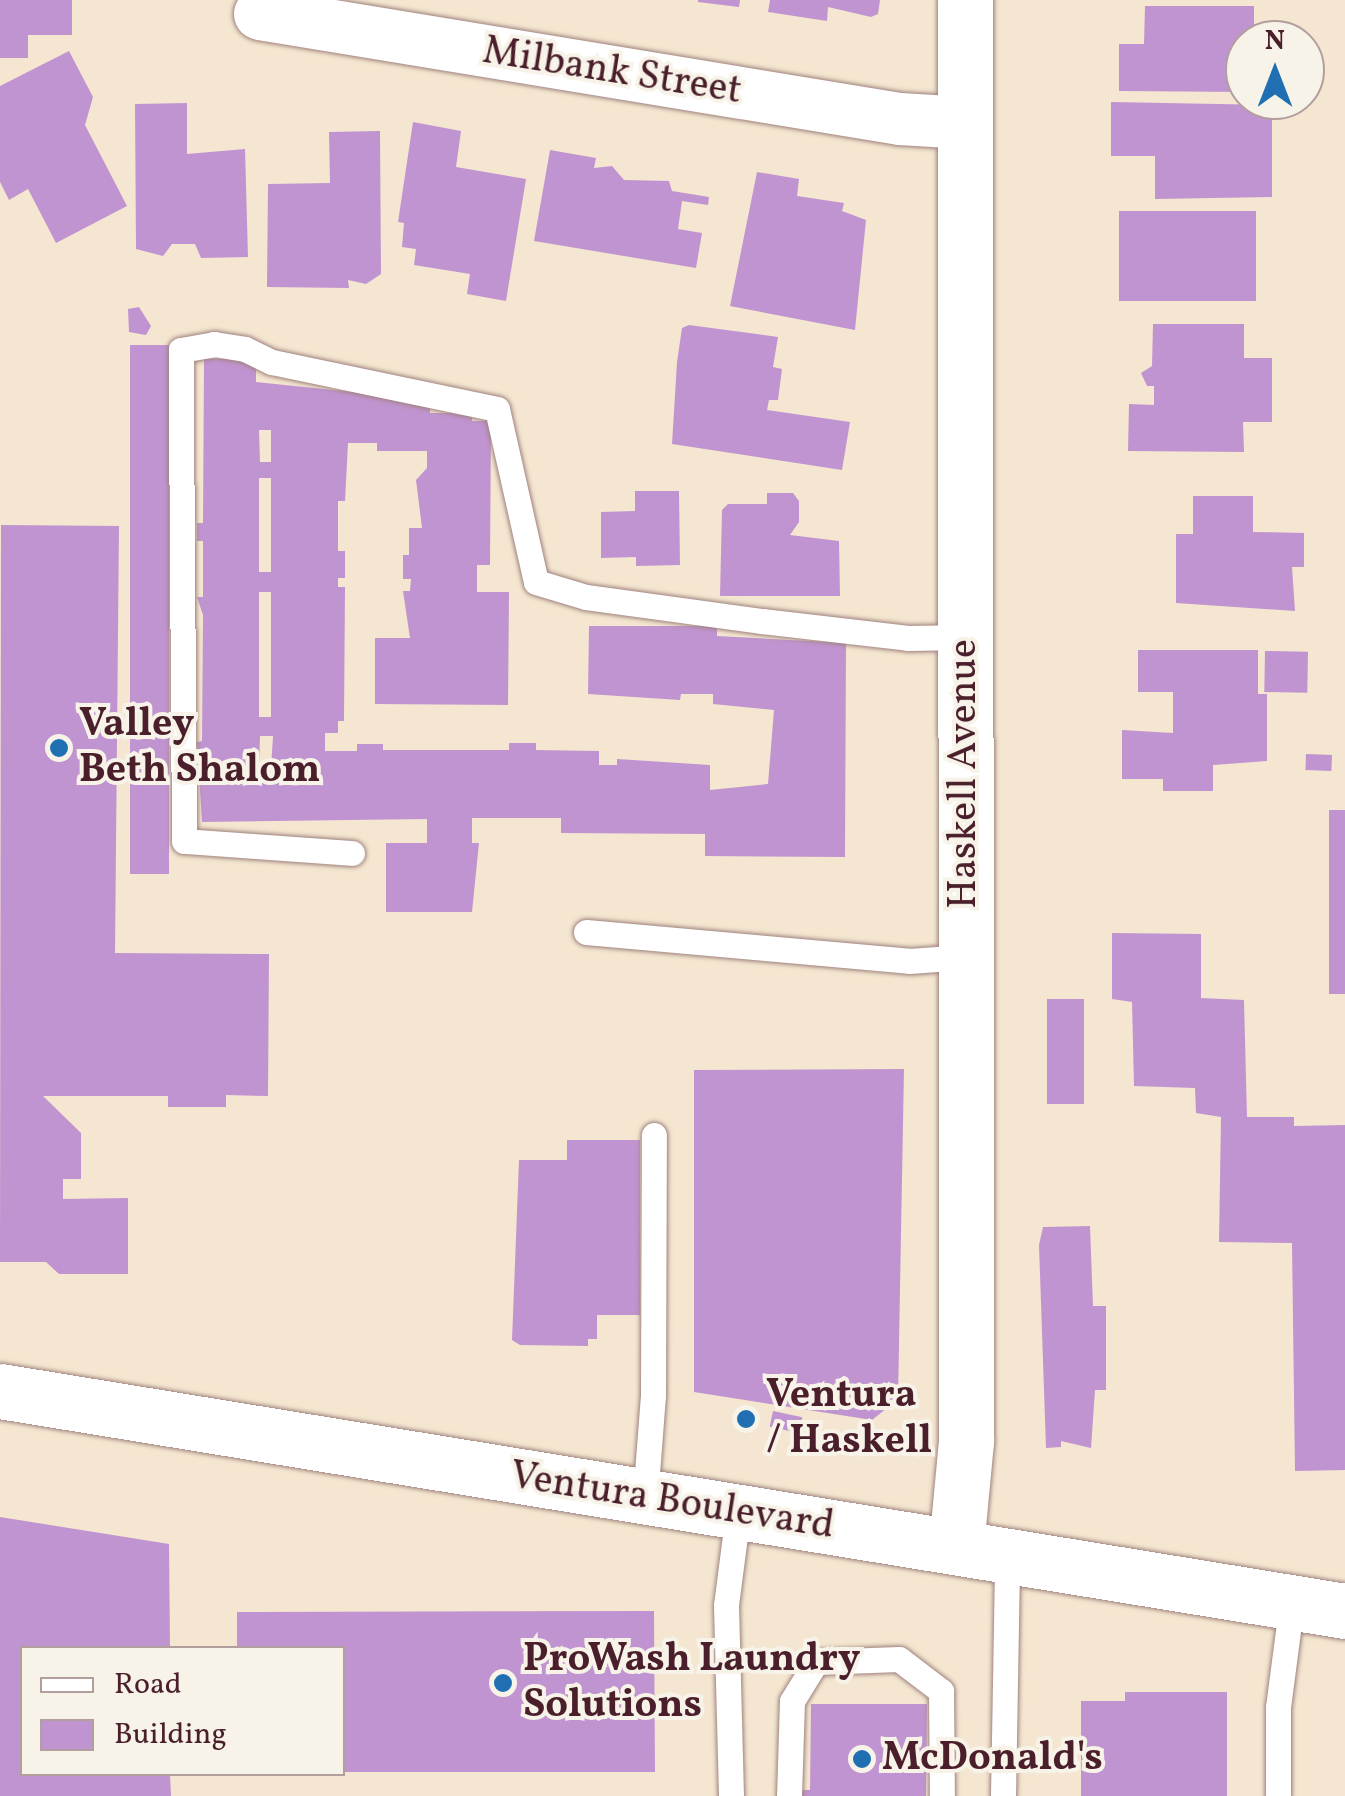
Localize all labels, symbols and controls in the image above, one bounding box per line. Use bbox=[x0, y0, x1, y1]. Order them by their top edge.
north arrow bbox=[1225, 20, 1325, 120]
text: N bbox=[1265, 22, 1285, 61]
street label: Milbank Street bbox=[479, 28, 745, 116]
street label: Haskell Avenue bbox=[941, 639, 989, 909]
place label: Valley Beth Shalom bbox=[79, 701, 321, 795]
marker: Valley Beth Shalom bbox=[48, 737, 70, 759]
place label: Ventura / Haskell bbox=[766, 1372, 932, 1466]
marker: Ventura / Haskell bbox=[735, 1408, 757, 1430]
street label: Ventura Boulevard bbox=[507, 1453, 837, 1551]
place label: ProWash Laundry Solutions bbox=[523, 1636, 861, 1730]
legend bbox=[20, 1646, 345, 1776]
text: Road bbox=[114, 1664, 182, 1706]
marker: ProWash Laundry Solutions bbox=[492, 1672, 514, 1694]
text: Building bbox=[114, 1714, 227, 1756]
place label: McDonald's bbox=[882, 1735, 1103, 1783]
marker: McDonald's bbox=[851, 1748, 873, 1770]

